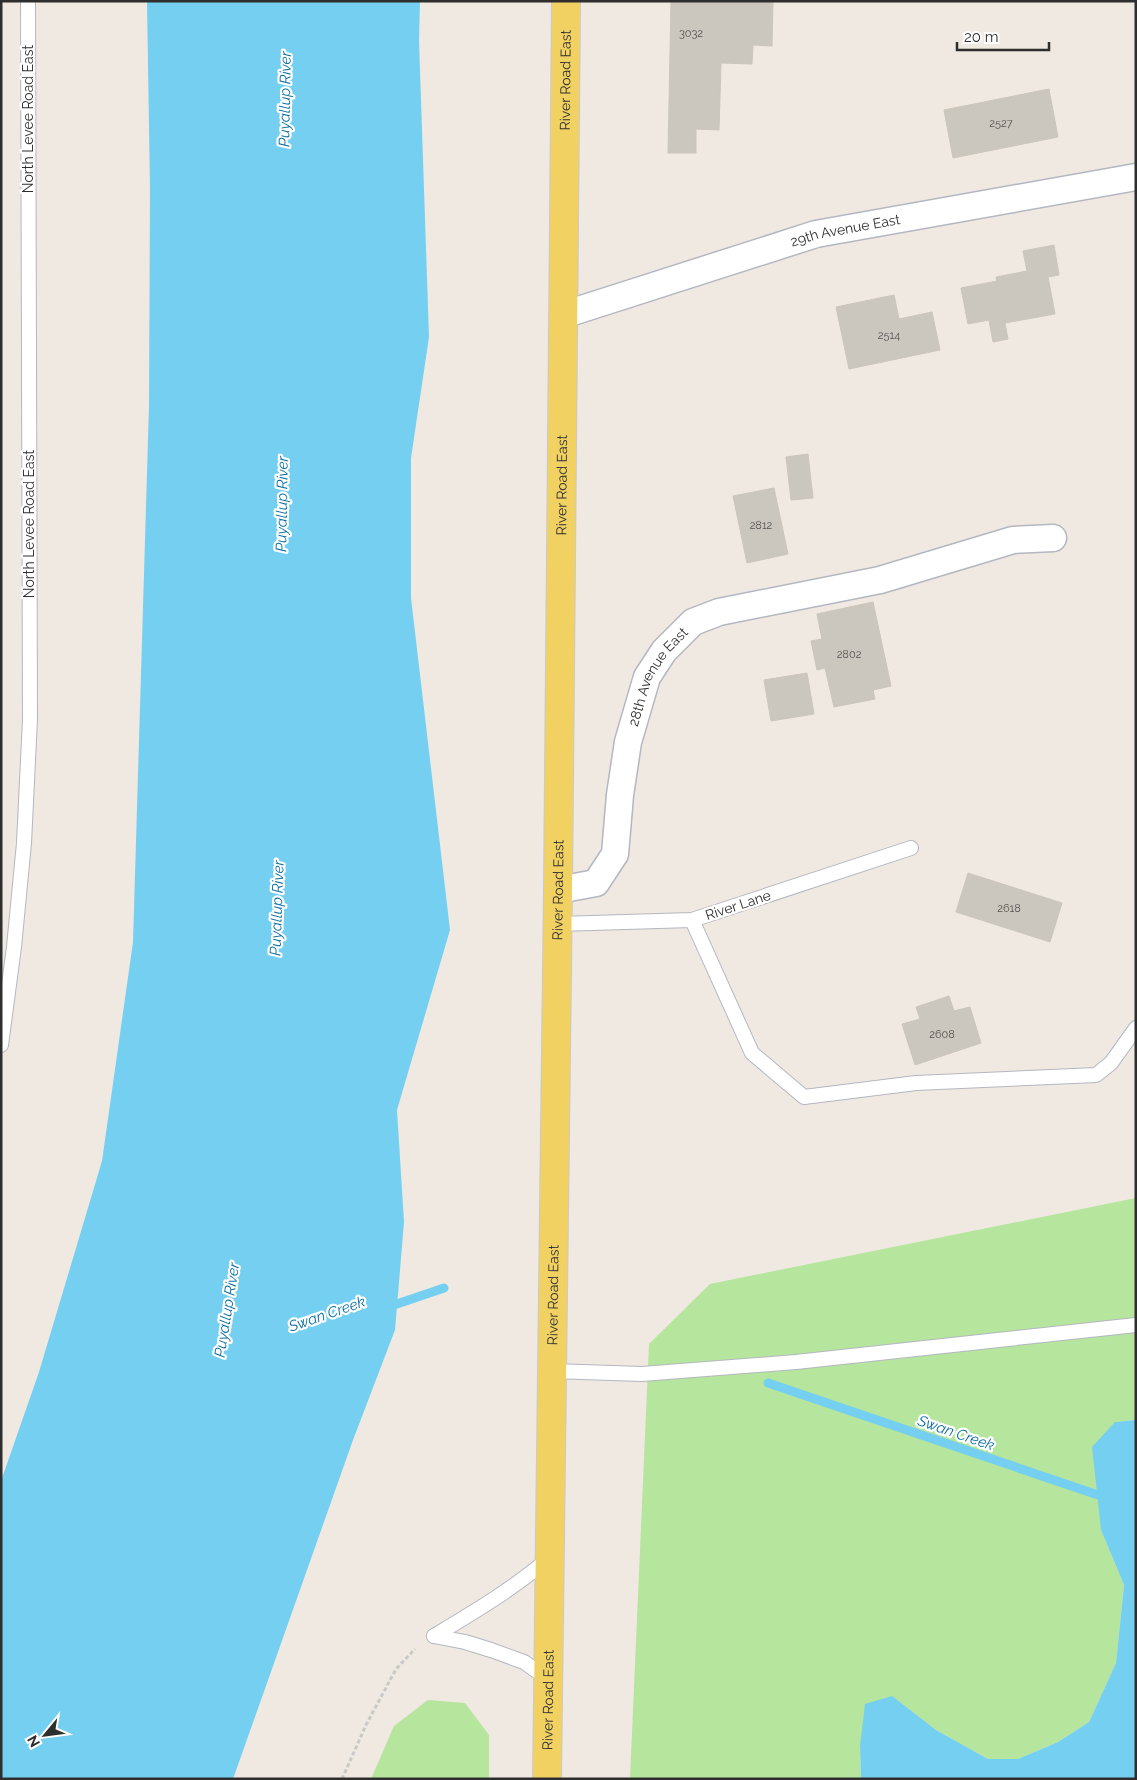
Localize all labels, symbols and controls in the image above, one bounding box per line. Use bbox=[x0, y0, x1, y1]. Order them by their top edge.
scale bar bbox=[957, 20, 1050, 52]
house number: 3032 bbox=[679, 27, 703, 40]
text: 20 m bbox=[964, 28, 999, 46]
street label: River Road East bbox=[557, 29, 574, 130]
street label: North Levee Road East bbox=[20, 45, 36, 193]
water label: Puyallup River bbox=[275, 50, 295, 147]
house number: 2527 bbox=[989, 117, 1013, 130]
street label: 29th Avenue East bbox=[788, 211, 902, 250]
house number: 2514 bbox=[878, 329, 900, 342]
street label: River Road East bbox=[553, 434, 570, 535]
street label: North Levee Road East bbox=[21, 450, 37, 598]
water label: Puyallup River bbox=[272, 455, 292, 552]
house number: 2812 bbox=[750, 519, 773, 532]
street label: 28th Avenue East bbox=[625, 624, 691, 728]
house number: 2802 bbox=[837, 648, 862, 661]
street label: River Road East bbox=[549, 839, 566, 940]
water label: Puyallup River bbox=[266, 859, 288, 956]
street label: River Lane bbox=[703, 887, 773, 923]
house number: 2618 bbox=[997, 902, 1021, 915]
house number: 2608 bbox=[929, 1028, 955, 1041]
street label: River Road East bbox=[544, 1244, 562, 1345]
water label: Puyallup River bbox=[211, 1260, 244, 1359]
water label: Swan Creek bbox=[285, 1293, 368, 1336]
water label: Swan Creek bbox=[914, 1411, 997, 1454]
street label: River Road East bbox=[539, 1649, 557, 1750]
north arrow bbox=[20, 1710, 70, 1760]
text: N bbox=[24, 1733, 43, 1750]

